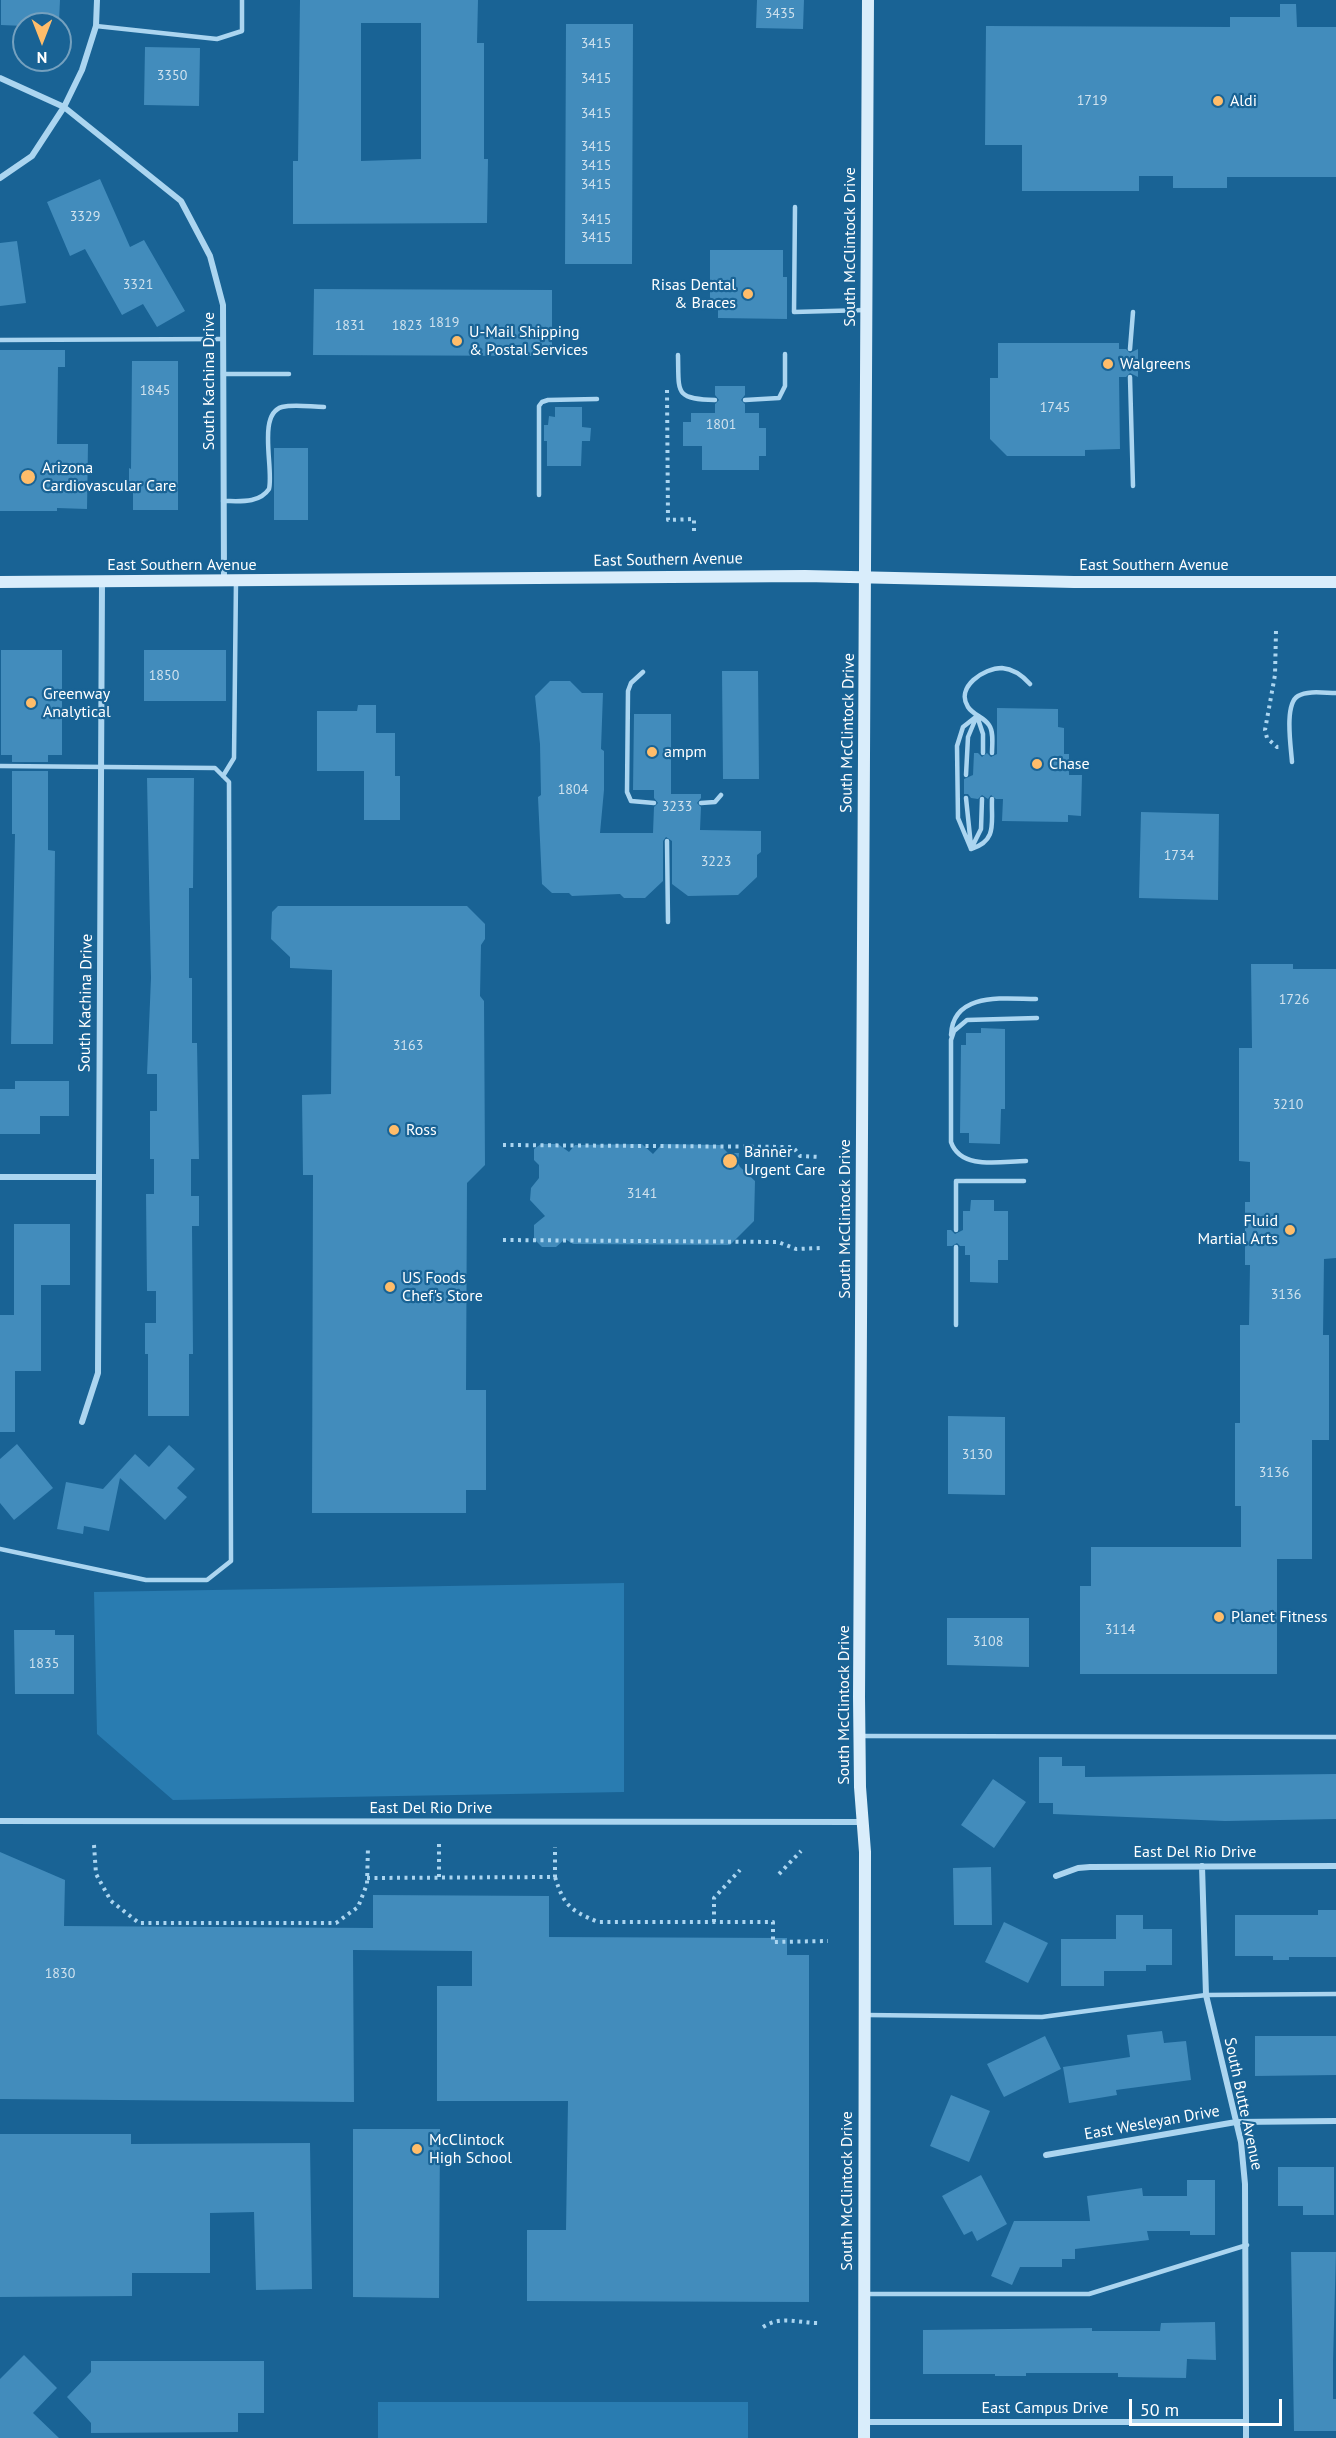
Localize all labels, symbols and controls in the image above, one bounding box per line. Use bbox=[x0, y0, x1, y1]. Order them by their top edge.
house number: 3435 bbox=[765, 6, 795, 22]
north arrow bbox=[12, 12, 72, 72]
house number: 3415 bbox=[581, 36, 611, 52]
text: N bbox=[37, 48, 47, 68]
house number: 3350 bbox=[157, 68, 187, 84]
house number: 3415 bbox=[581, 71, 611, 87]
place label: Aldi bbox=[1230, 91, 1257, 111]
house number: 1719 bbox=[1077, 93, 1107, 109]
marker: Aldi bbox=[1211, 94, 1225, 108]
house number: 3415 bbox=[581, 106, 611, 122]
house number: 3415 bbox=[581, 139, 611, 155]
house number: 3415 bbox=[581, 158, 611, 174]
street label: South McClintock Drive bbox=[840, 167, 860, 327]
house number: 3415 bbox=[581, 177, 611, 193]
house number: 3329 bbox=[70, 209, 100, 225]
house number: 3415 bbox=[581, 212, 611, 228]
house number: 3415 bbox=[581, 230, 611, 246]
place label: Risas Dental & Braces bbox=[651, 275, 736, 313]
house number: 3321 bbox=[123, 277, 153, 293]
marker: Risas Dental & Braces bbox=[741, 287, 755, 301]
street label: South Kachina Drive bbox=[199, 312, 219, 450]
house number: 1819 bbox=[429, 315, 459, 331]
house number: 1831 bbox=[335, 318, 365, 334]
house number: 1823 bbox=[392, 318, 422, 334]
place label: U-Mail Shipping & Postal Services bbox=[469, 322, 588, 360]
marker: U-Mail Shipping & Postal Services bbox=[450, 334, 464, 348]
place label: Walgreens bbox=[1120, 354, 1191, 374]
marker: Walgreens bbox=[1101, 357, 1115, 371]
house number: 1845 bbox=[140, 383, 170, 399]
house number: 1745 bbox=[1040, 400, 1070, 416]
house number: 1801 bbox=[706, 417, 736, 433]
place label: Arizona Cardiovascular Care bbox=[42, 458, 176, 496]
marker: Arizona Cardiovascular Care bbox=[19, 468, 37, 486]
street label: East Southern Avenue bbox=[593, 549, 743, 571]
street label: East Southern Avenue bbox=[107, 555, 257, 575]
street label: East Southern Avenue bbox=[1079, 555, 1229, 575]
street label: South McClintock Drive bbox=[837, 653, 859, 813]
house number: 1850 bbox=[149, 668, 179, 684]
place label: Greenway Analytical bbox=[43, 684, 111, 722]
marker: Greenway Analytical bbox=[24, 696, 38, 710]
place label: ampm bbox=[664, 742, 707, 762]
marker: ampm bbox=[645, 745, 659, 759]
place label: Chase bbox=[1049, 754, 1090, 774]
marker: Chase bbox=[1030, 757, 1044, 771]
house number: 1804 bbox=[558, 782, 588, 798]
house number: 3233 bbox=[662, 799, 692, 815]
house number: 1734 bbox=[1164, 848, 1194, 864]
house number: 3223 bbox=[701, 854, 731, 870]
street label: South Kachina Drive bbox=[75, 934, 97, 1072]
house number: 1726 bbox=[1279, 992, 1309, 1008]
house number: 3163 bbox=[393, 1038, 423, 1054]
house number: 3210 bbox=[1273, 1097, 1303, 1113]
place label: Ross bbox=[406, 1120, 437, 1140]
marker: Ross bbox=[387, 1123, 401, 1137]
street label: South McClintock Drive bbox=[835, 1139, 855, 1299]
place label: Banner Urgent Care bbox=[744, 1142, 825, 1180]
marker: Banner Urgent Care bbox=[721, 1152, 739, 1170]
house number: 3141 bbox=[627, 1186, 657, 1202]
place label: Fluid Martial Arts bbox=[1197, 1211, 1278, 1249]
marker: Fluid Martial Arts bbox=[1283, 1223, 1297, 1237]
place label: US Foods Chef's Store bbox=[402, 1268, 483, 1306]
marker: US Foods Chef's Store bbox=[383, 1280, 397, 1294]
house number: 3136 bbox=[1271, 1287, 1301, 1303]
house number: 3130 bbox=[962, 1447, 992, 1463]
house number: 3136 bbox=[1259, 1465, 1289, 1481]
place label: Planet Fitness bbox=[1231, 1607, 1327, 1627]
marker: Planet Fitness bbox=[1212, 1610, 1226, 1624]
house number: 3114 bbox=[1105, 1622, 1135, 1638]
street label: South McClintock Drive bbox=[834, 1625, 854, 1785]
house number: 3108 bbox=[973, 1634, 1003, 1650]
house number: 1835 bbox=[29, 1656, 59, 1672]
street label: East Del Rio Drive bbox=[370, 1798, 492, 1818]
street label: East Del Rio Drive bbox=[1134, 1842, 1256, 1862]
house number: 1830 bbox=[45, 1966, 75, 1982]
street label: South Butte Avenue bbox=[1220, 2036, 1266, 2172]
street label: East Wesleyan Drive bbox=[1083, 2102, 1221, 2144]
street label: South McClintock Drive bbox=[837, 2111, 857, 2271]
place label: McClintock High School bbox=[429, 2130, 512, 2168]
marker: McClintock High School bbox=[410, 2142, 424, 2156]
scale bar bbox=[1132, 2387, 1285, 2425]
street label: East Campus Drive bbox=[982, 2398, 1108, 2418]
text: 50 m bbox=[1140, 2398, 1179, 2421]

